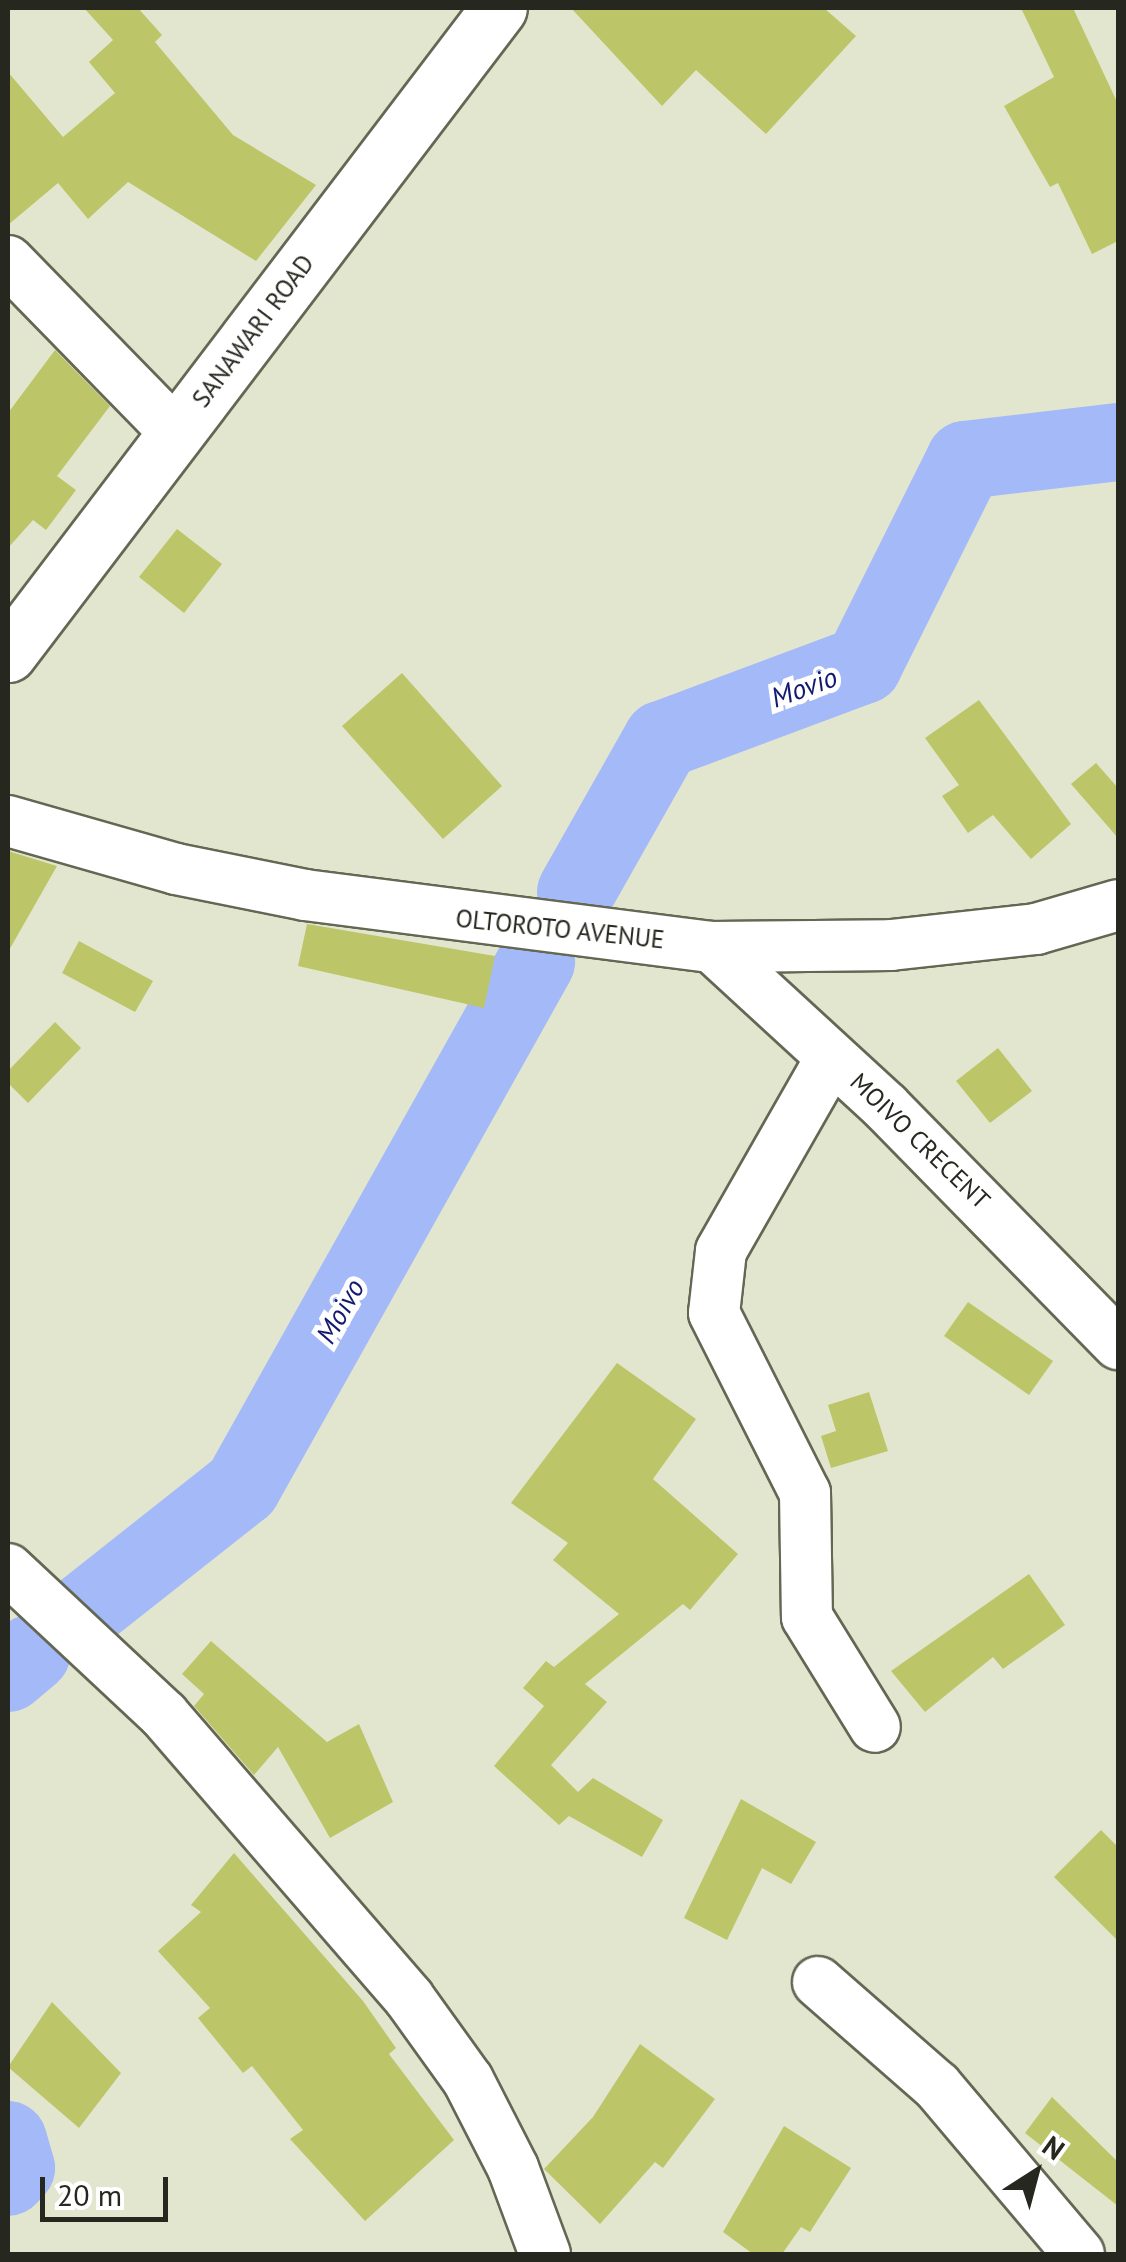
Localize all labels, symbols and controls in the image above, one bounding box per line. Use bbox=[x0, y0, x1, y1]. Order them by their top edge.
street label: SANAWARI ROAD bbox=[186, 249, 320, 413]
water label: Movio bbox=[766, 660, 842, 714]
street label: OLTOROTO AVENUE bbox=[454, 903, 666, 955]
street label: MOIVO CRECENT bbox=[844, 1067, 996, 1215]
water label: Moivo bbox=[309, 1273, 371, 1349]
north arrow bbox=[986, 2122, 1086, 2222]
text: N bbox=[1036, 2127, 1072, 2168]
scale bar bbox=[45, 2157, 172, 2219]
text: 20 m bbox=[57, 2175, 122, 2214]

